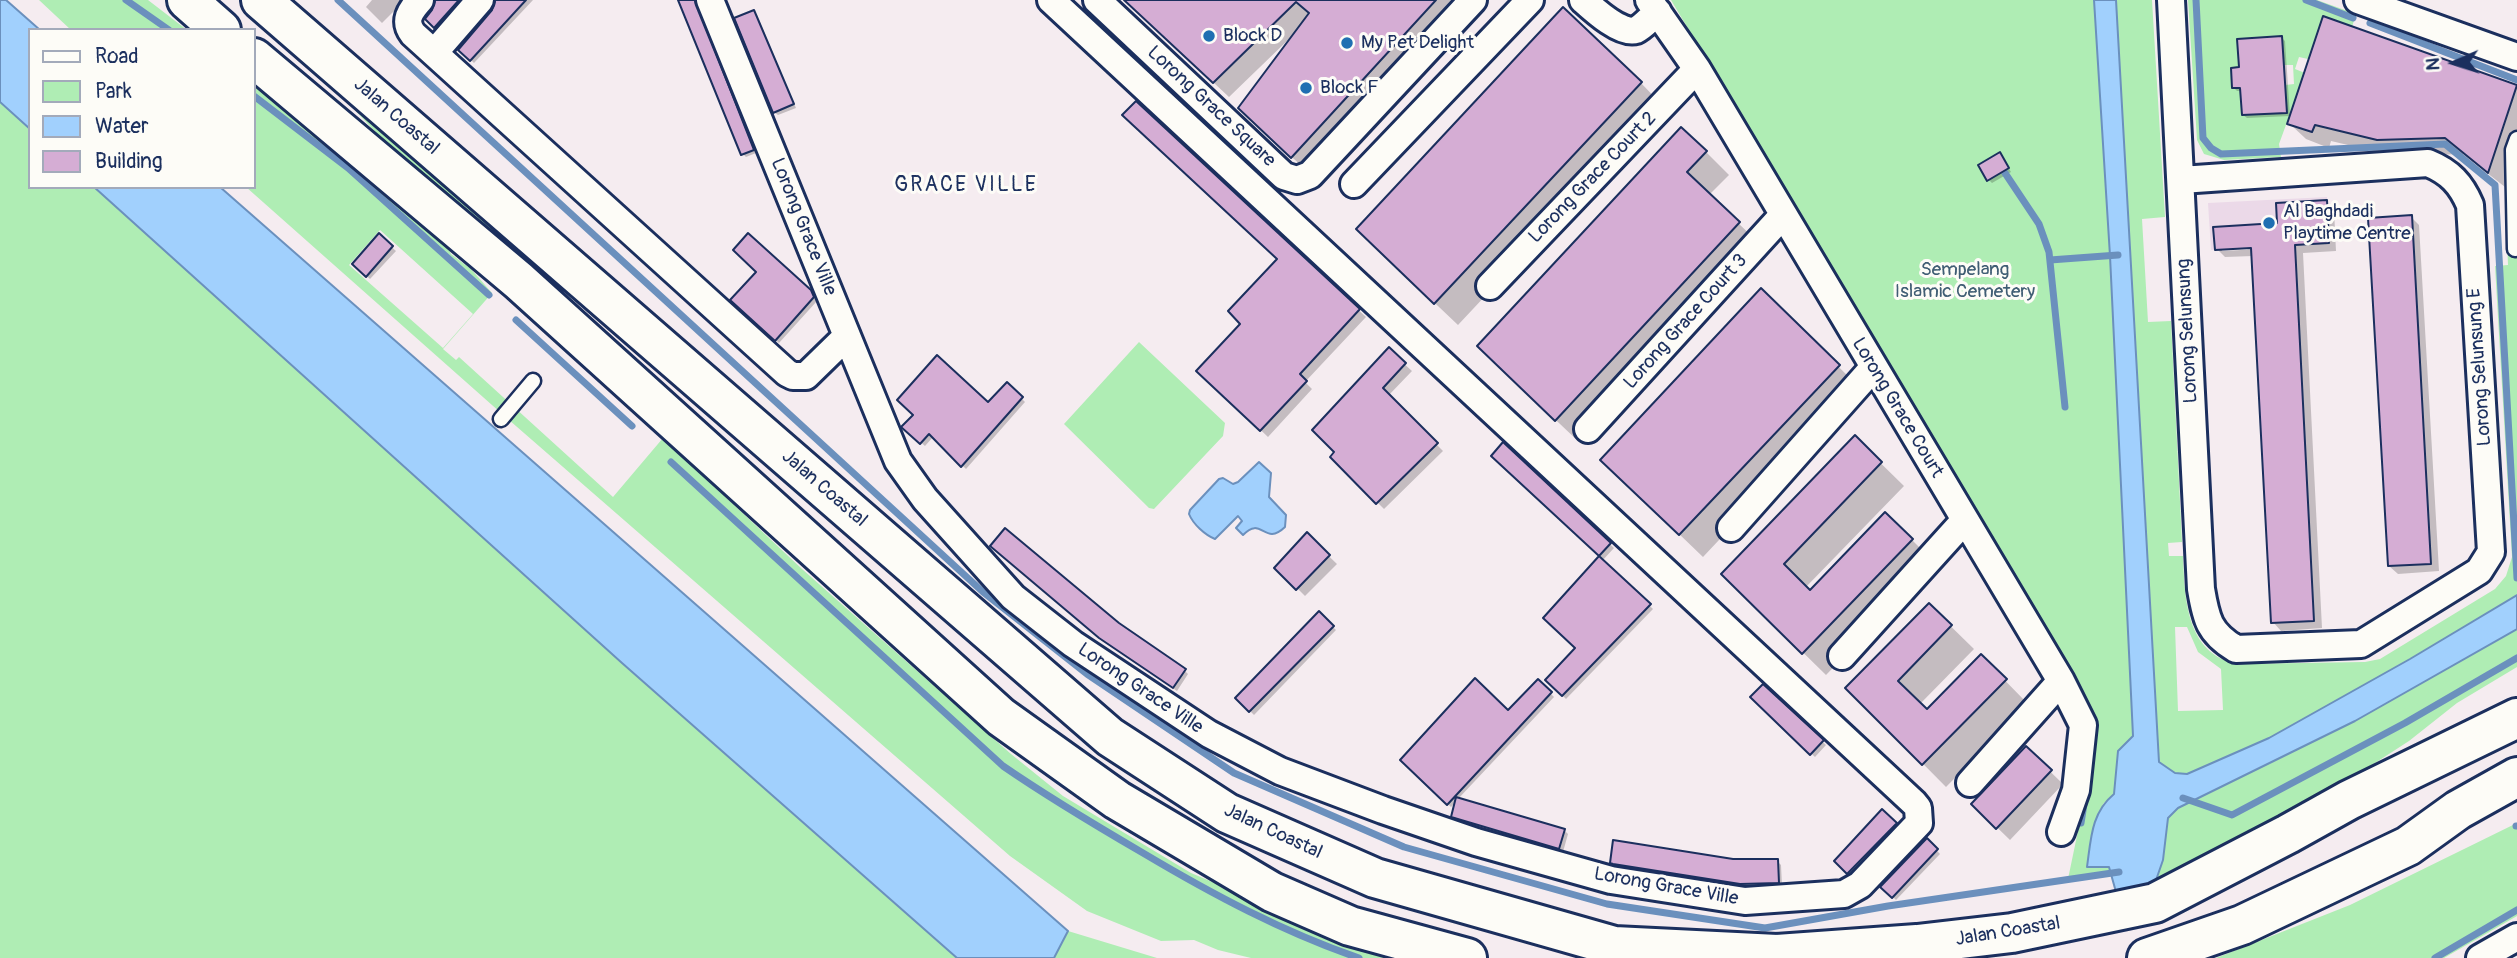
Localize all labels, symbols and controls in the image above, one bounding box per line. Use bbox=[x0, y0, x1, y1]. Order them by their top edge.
place label: Block D bbox=[1223, 25, 1282, 47]
legend bbox=[28, 28, 256, 189]
marker: Block D bbox=[1201, 28, 1217, 44]
north arrow bbox=[2419, 28, 2489, 98]
place label: My Pet Delight bbox=[1361, 32, 1474, 54]
marker: My Pet Delight bbox=[1339, 35, 1355, 51]
street label: Lorong Grace Square bbox=[1142, 42, 1280, 172]
text: Road bbox=[95, 43, 139, 70]
text: N bbox=[2421, 57, 2445, 71]
street label: Jalan Coastal bbox=[349, 74, 443, 160]
place label: Block F bbox=[1320, 77, 1379, 99]
text: Park bbox=[95, 78, 132, 105]
marker: Block F bbox=[1298, 80, 1314, 96]
street label: Lorong Grace Court 2 bbox=[1524, 108, 1662, 248]
text: Water bbox=[95, 113, 148, 140]
text: Building bbox=[95, 148, 162, 175]
street label: Lorong Grace Ville bbox=[765, 155, 841, 299]
district label: GRACE VILLE bbox=[896, 173, 1036, 199]
place label: Al Baghdadi Playtime Centre bbox=[2283, 201, 2411, 245]
marker: Al Baghdadi Playtime Centre bbox=[2261, 215, 2277, 231]
street label: Lorong Grace Court 3 bbox=[1619, 250, 1753, 394]
street label: Lorong Selunsung bbox=[2173, 258, 2203, 404]
park label: Sempelang Islamic Cemetery bbox=[1895, 259, 2035, 303]
street label: Lorong Selunsung E bbox=[2463, 287, 2497, 447]
street label: Lorong Grace Court bbox=[1846, 334, 1948, 482]
street label: Jalan Coastal bbox=[777, 446, 871, 532]
street label: Lorong Grace Ville bbox=[1073, 639, 1207, 739]
street label: Jalan Coastal bbox=[1220, 799, 1326, 865]
street label: Lorong Grace Ville bbox=[1592, 863, 1740, 911]
street label: Jalan Coastal bbox=[1954, 912, 2062, 952]

